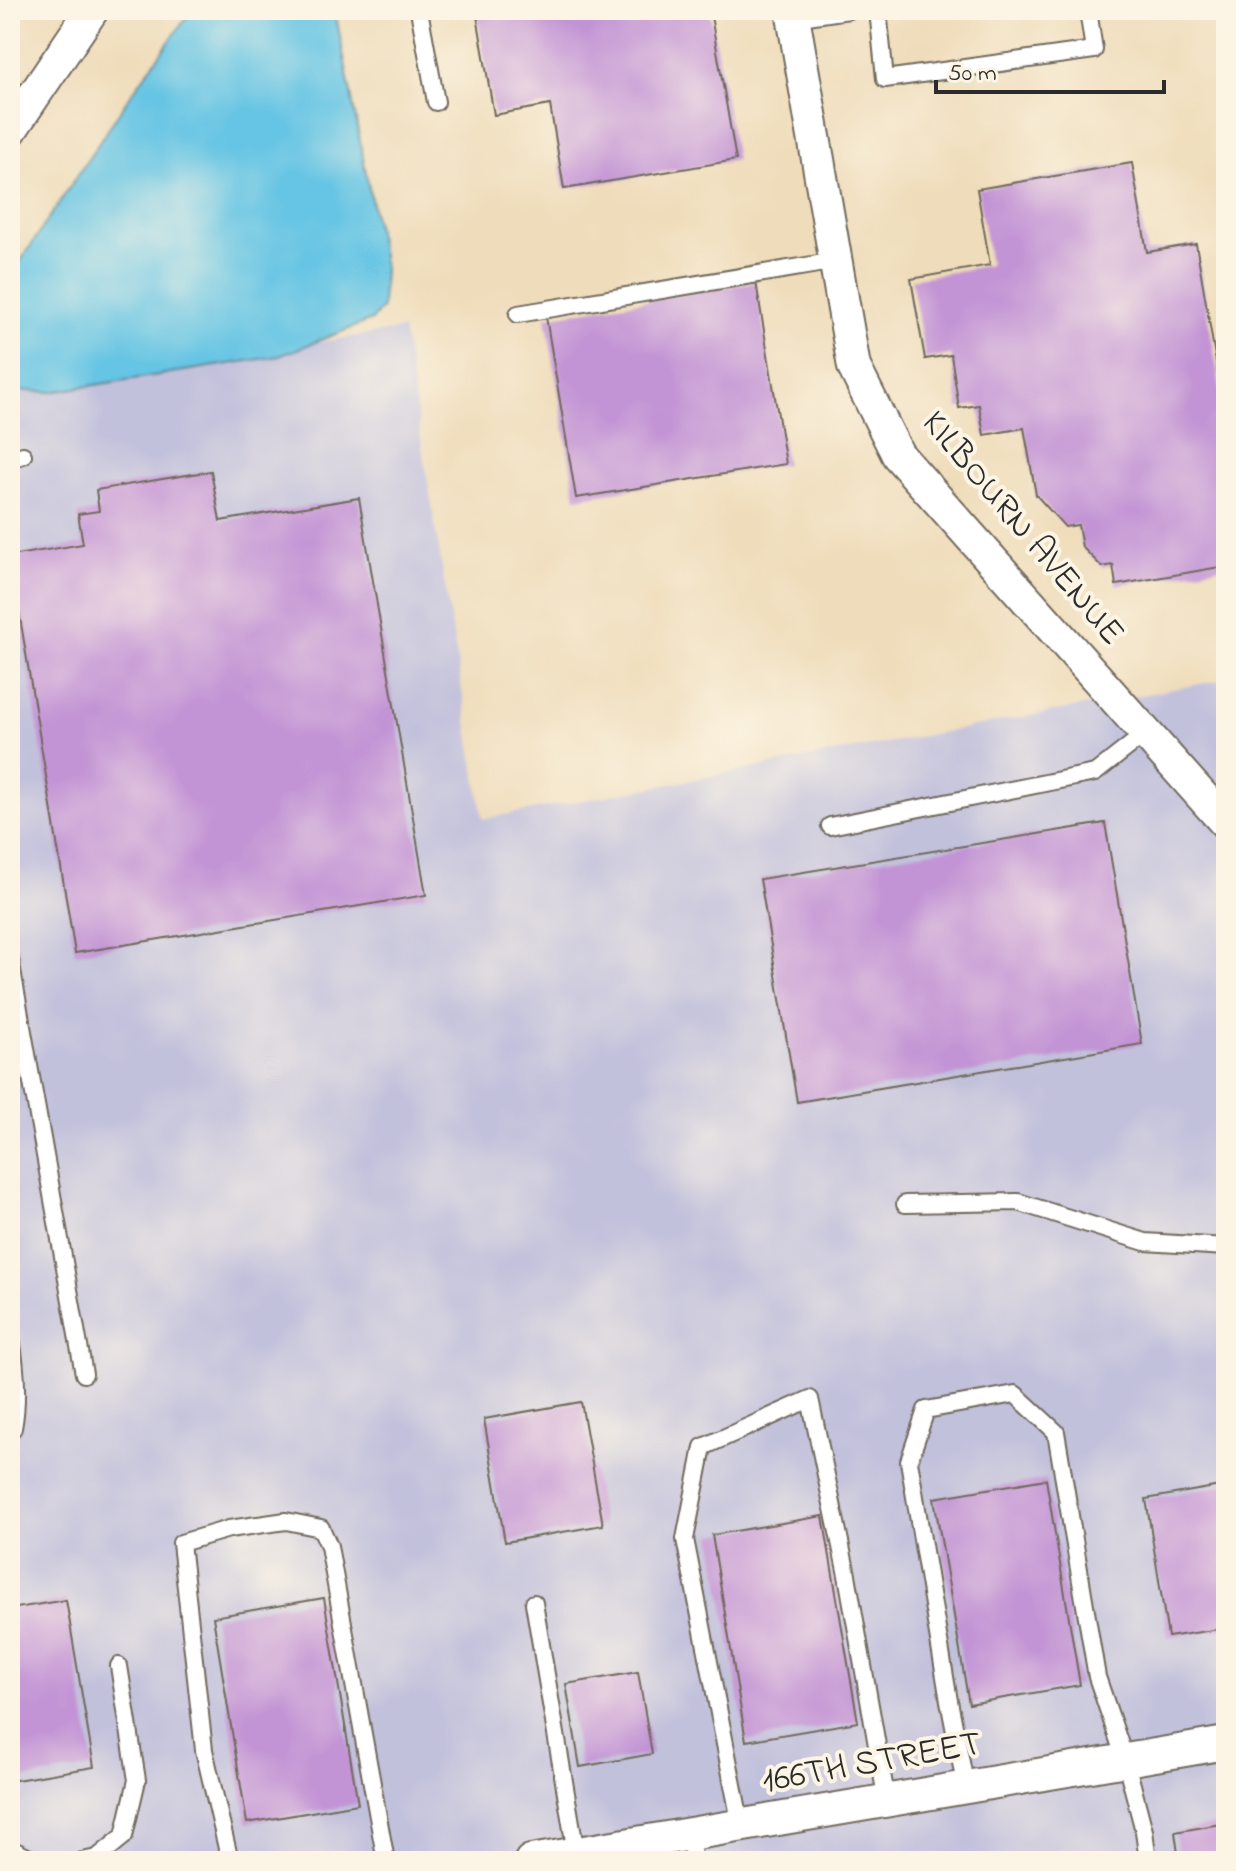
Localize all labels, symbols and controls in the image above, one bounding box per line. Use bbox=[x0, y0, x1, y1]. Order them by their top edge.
scale bar bbox=[936, 44, 1164, 94]
text: 50 m bbox=[948, 57, 997, 92]
street label: KILBOURN AVENUE bbox=[908, 400, 1136, 658]
street label: 166TH STREET bbox=[758, 1719, 986, 1809]

